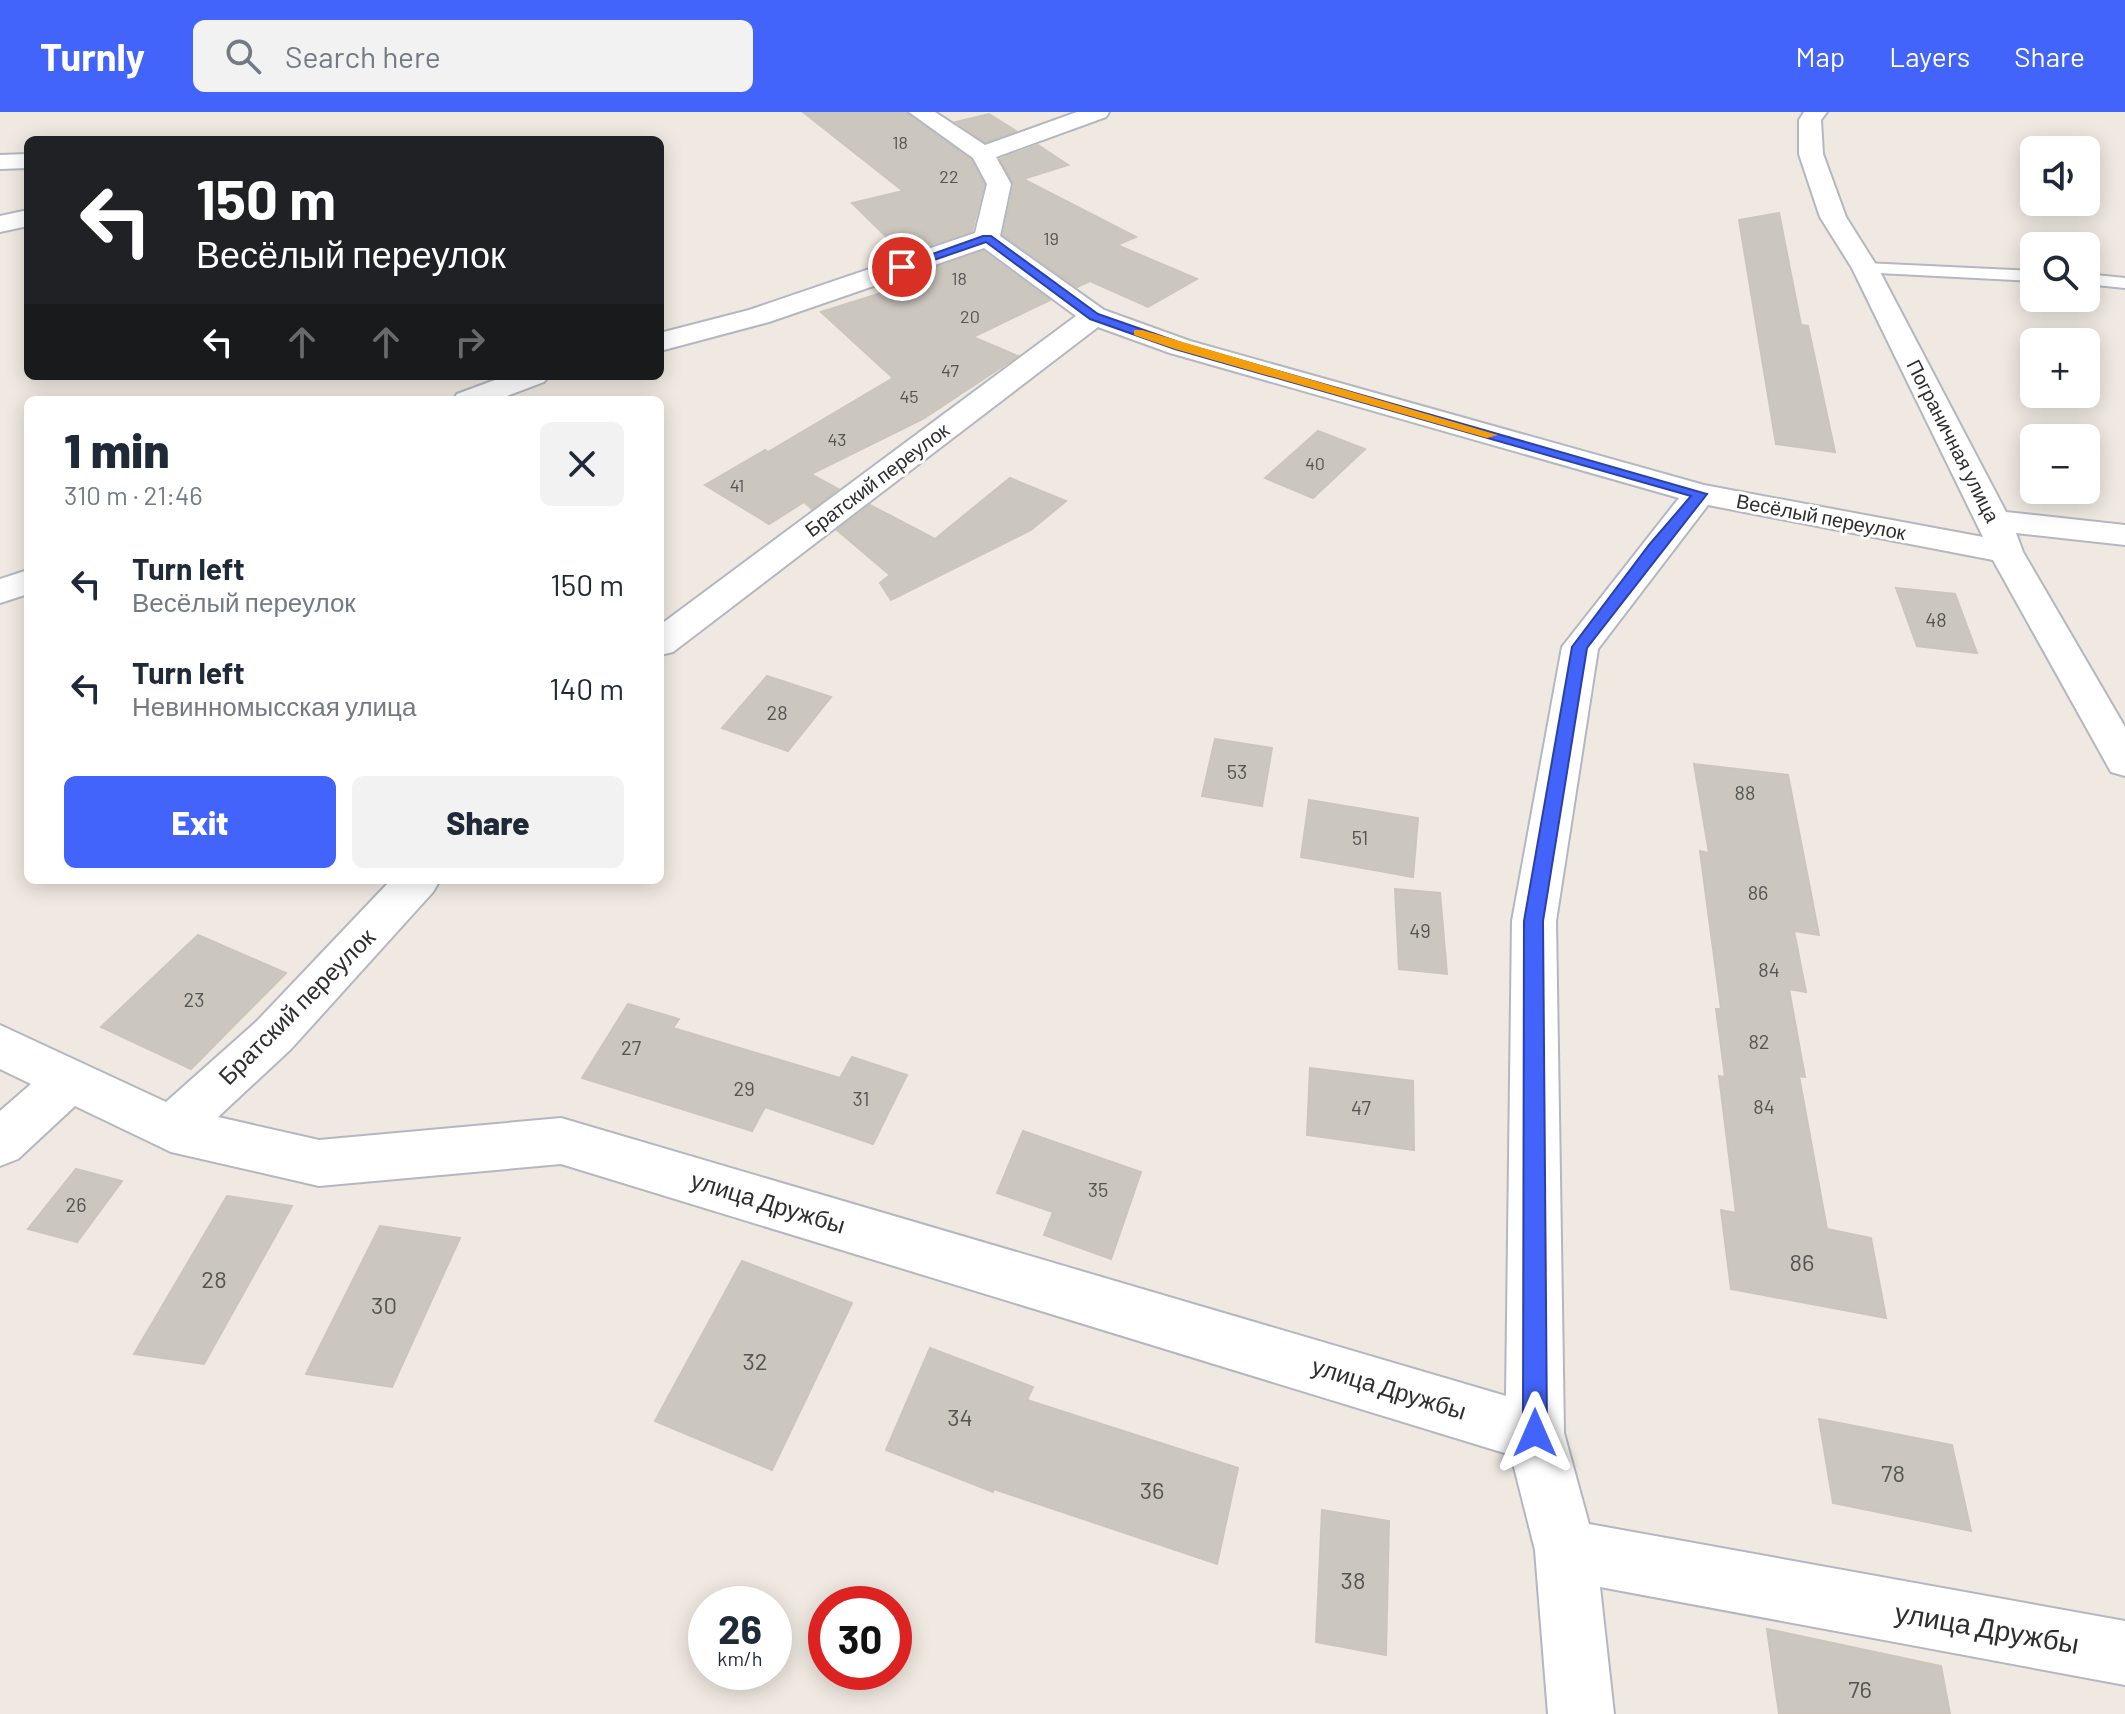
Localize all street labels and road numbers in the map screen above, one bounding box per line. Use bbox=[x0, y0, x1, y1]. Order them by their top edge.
street label: Пограничная улица bbox=[1902, 355, 2006, 527]
street label: Братский переулок bbox=[800, 417, 953, 541]
street label: Весёлый переулок bbox=[1734, 488, 1908, 544]
street label: Братский переулок bbox=[212, 921, 380, 1090]
street label: улица Дружбы bbox=[688, 1164, 849, 1239]
street label: улица Дружбы bbox=[1309, 1350, 1470, 1425]
street label: улица Дружбы bbox=[1892, 1594, 2082, 1660]

